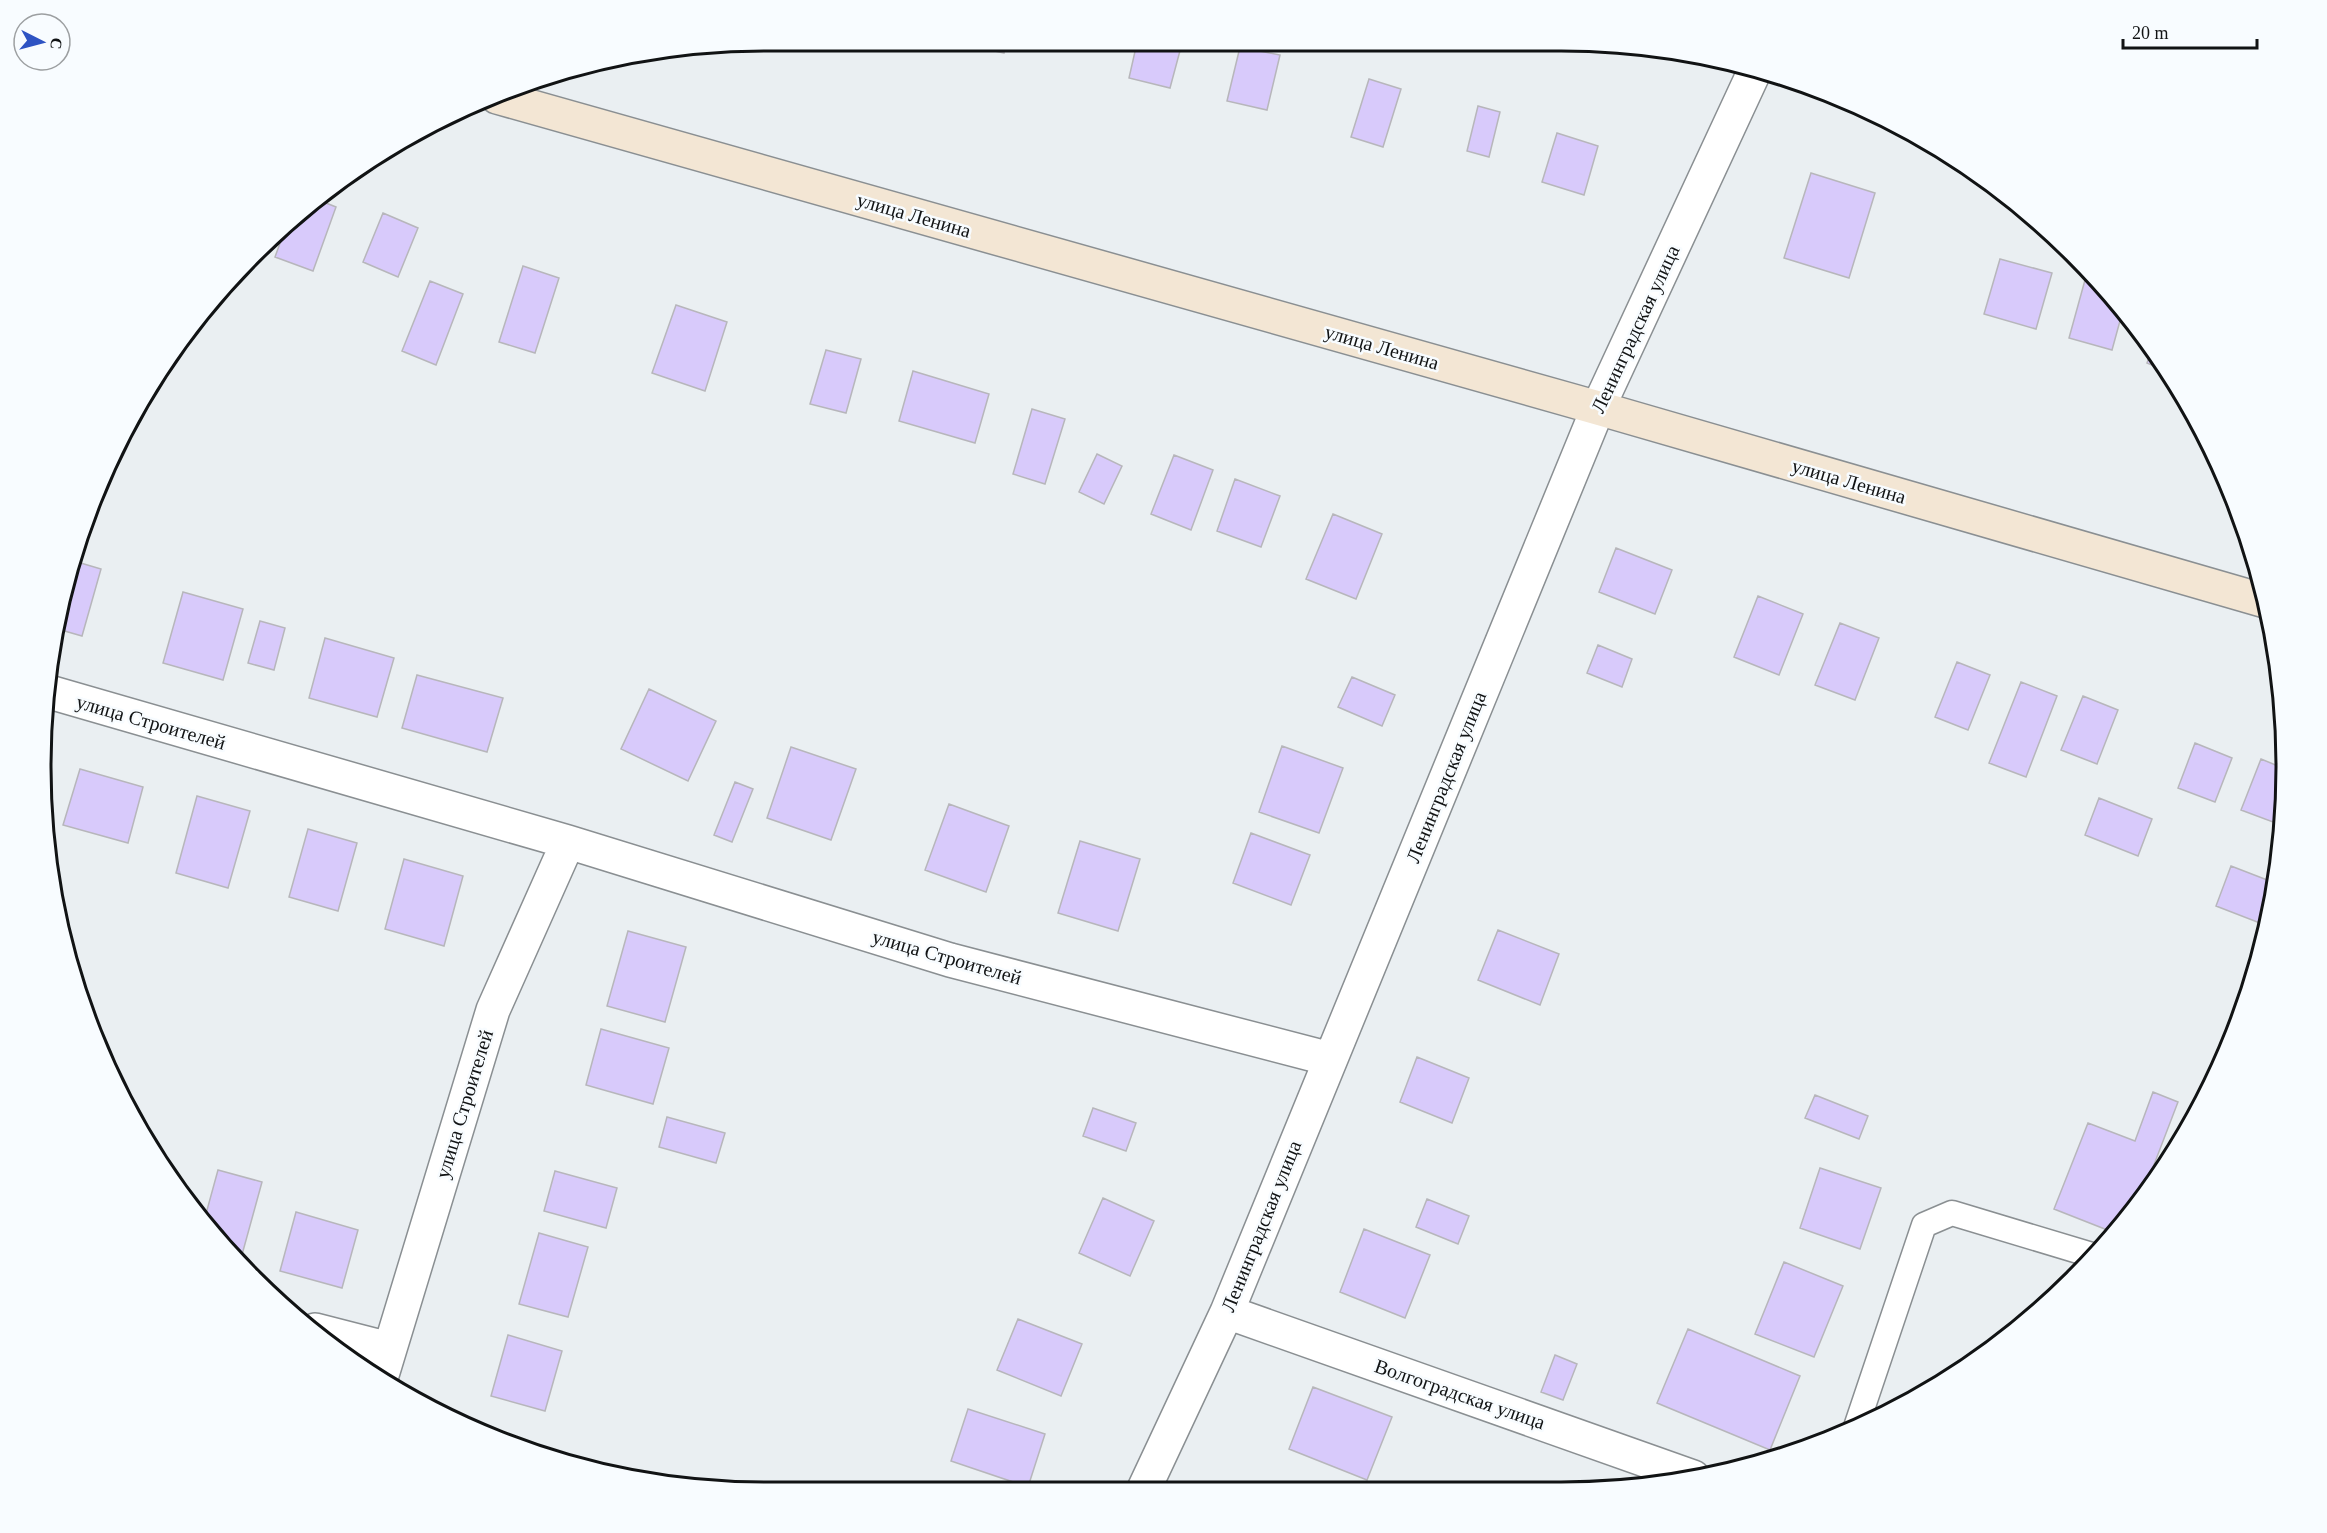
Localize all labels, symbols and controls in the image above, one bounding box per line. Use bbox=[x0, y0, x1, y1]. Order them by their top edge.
north arrow bbox=[12, 12, 72, 72]
scale bar bbox=[2123, 12, 2256, 50]
text: 20 m bbox=[2132, 23, 2169, 43]
text: С bbox=[47, 37, 65, 50]
street label: улица Ленина bbox=[854, 188, 974, 243]
street label: Ленинградская улица bbox=[1586, 242, 1684, 417]
street label: улица Ленина bbox=[1322, 320, 1442, 375]
street label: улица Ленина bbox=[1789, 454, 1909, 509]
street label: Ленинградская улица bbox=[1402, 688, 1491, 866]
street label: улица Строителей bbox=[74, 690, 228, 755]
street label: улица Строителей bbox=[870, 925, 1024, 990]
street label: улица Строителей bbox=[431, 1027, 498, 1181]
street label: Ленинградская улица bbox=[1217, 1137, 1306, 1315]
street label: Волгоградская улица bbox=[1372, 1354, 1548, 1434]

